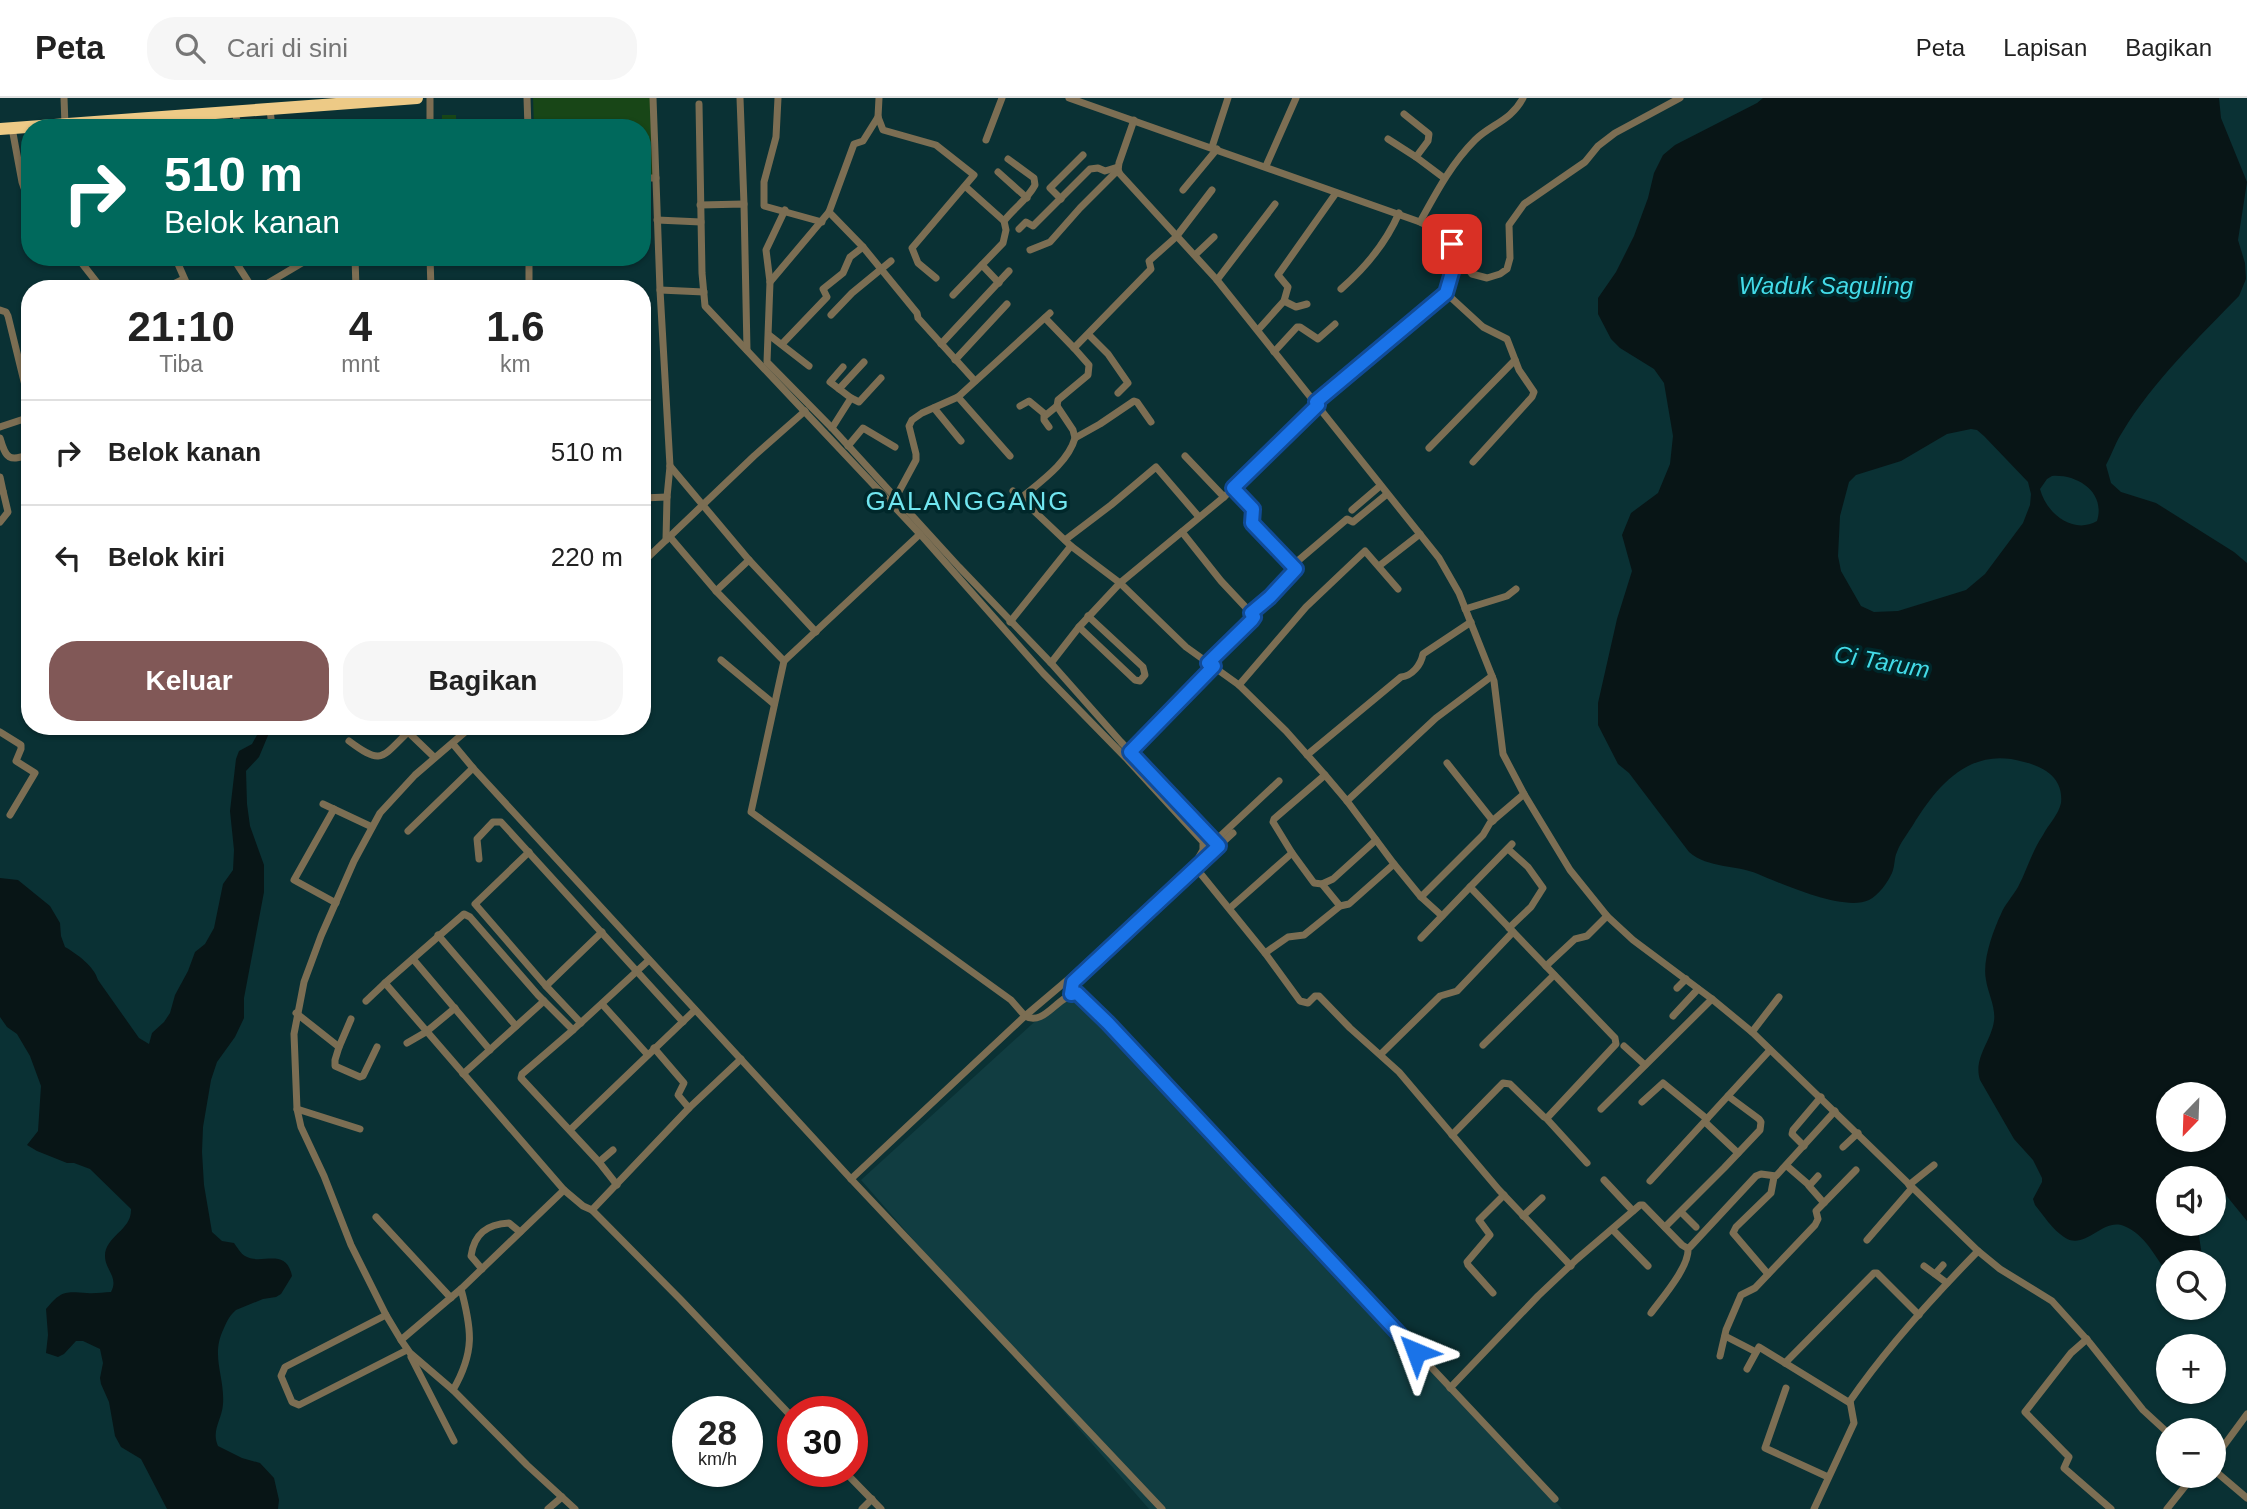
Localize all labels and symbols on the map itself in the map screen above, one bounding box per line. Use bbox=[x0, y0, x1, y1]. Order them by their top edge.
pin bbox=[1422, 214, 1482, 274]
water label: Waduk Saguling bbox=[1739, 272, 1914, 299]
district label: GALANGGANG bbox=[866, 486, 1070, 516]
water label: Ci Tarum bbox=[1832, 640, 1932, 683]
north arrow bbox=[2156, 1082, 2226, 1152]
position arrow bbox=[1379, 1315, 1453, 1389]
speed limit sign: 30 bbox=[777, 1396, 868, 1487]

